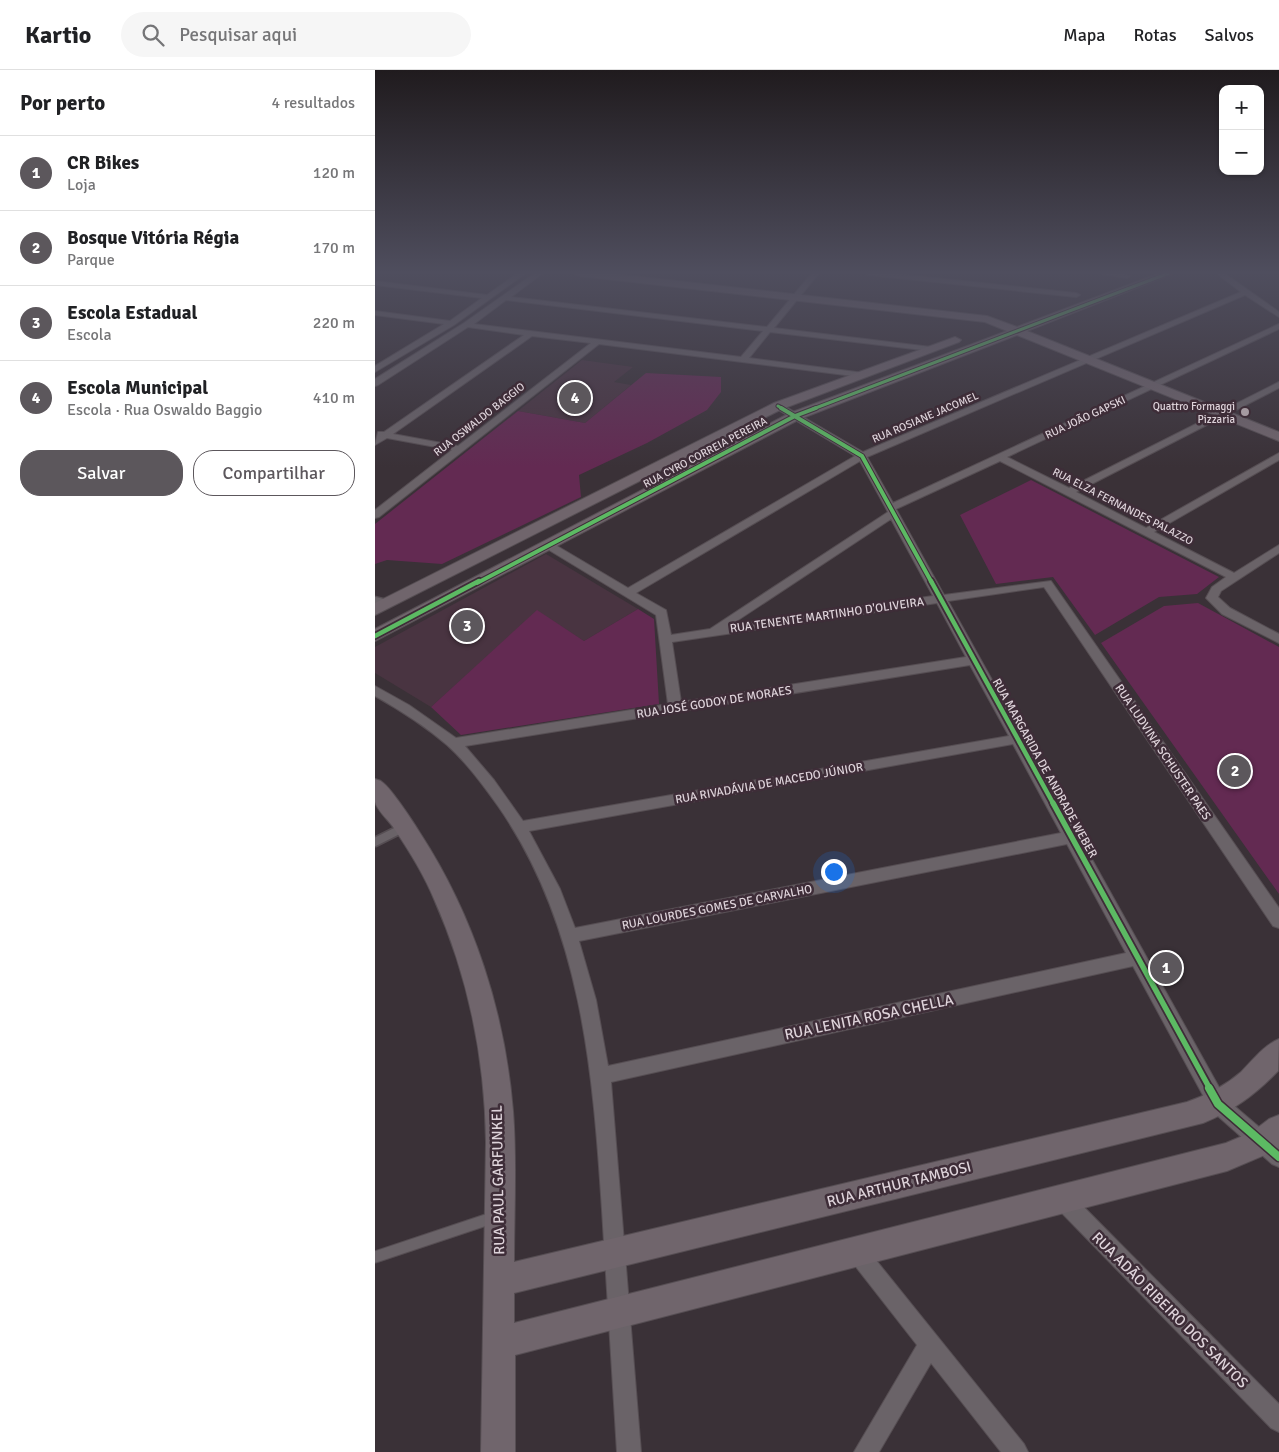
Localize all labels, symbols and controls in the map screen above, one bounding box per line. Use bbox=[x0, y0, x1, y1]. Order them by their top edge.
search box bbox=[121, 12, 471, 57]
text: Kartio bbox=[25, 20, 91, 50]
icon: search bbox=[139, 21, 167, 49]
text: Pesquisar aqui bbox=[179, 23, 297, 47]
text: Mapa bbox=[1063, 24, 1106, 46]
text: Rotas bbox=[1134, 24, 1177, 46]
text: Salvos bbox=[1205, 24, 1254, 46]
map controls bbox=[1219, 85, 1264, 175]
button: + bbox=[1219, 85, 1264, 130]
text: Por perto bbox=[20, 90, 105, 116]
text: 4 resultados bbox=[272, 93, 355, 113]
button: − bbox=[1219, 130, 1264, 175]
text: CR Bikes bbox=[67, 151, 139, 175]
text: 1 bbox=[32, 163, 40, 183]
text: 120 m bbox=[313, 163, 355, 183]
text: Loja bbox=[67, 175, 96, 195]
text: Bosque Vitória Régia bbox=[67, 226, 239, 250]
text: 2 bbox=[32, 238, 40, 258]
text: 170 m bbox=[313, 238, 355, 258]
text: Parque bbox=[67, 250, 115, 270]
text: Escola Estadual bbox=[67, 301, 197, 325]
text: 3 bbox=[32, 313, 40, 333]
text: 220 m bbox=[313, 313, 355, 333]
text: Escola bbox=[67, 325, 112, 345]
text: Escola Municipal bbox=[67, 376, 208, 400]
pin: 4 bbox=[559, 379, 591, 417]
street label: RUA OSWALDO BAGGIO bbox=[431, 380, 527, 459]
text: 4 bbox=[32, 388, 40, 408]
text: 410 m bbox=[313, 388, 355, 408]
street label: RUA ROSIANE JACOMEL bbox=[870, 389, 981, 446]
street label: RUA JOÃO GAPSKI bbox=[1043, 393, 1127, 442]
text: Escola · Rua Oswaldo Baggio bbox=[67, 400, 262, 420]
place label: Quattro Formaggi Pizzaria bbox=[1153, 400, 1235, 426]
marker: Quattro Formaggi Pizzaria bbox=[1239, 406, 1251, 418]
street label: RUA CYRO CORREIA PEREIRA bbox=[641, 414, 770, 491]
button: Salvar bbox=[20, 450, 183, 496]
button: Compartilhar bbox=[193, 450, 355, 496]
street label: RUA ELZA FERNANDES PALAZZO bbox=[1050, 465, 1195, 548]
street label: RUA TENENTE MARTINHO D'OLIVEIRA bbox=[729, 594, 926, 637]
pin: 3 bbox=[451, 607, 483, 645]
street label: RUA MARGARIDA DE ANDRADE WEBER bbox=[989, 676, 1100, 861]
street label: RUA LUDVINA SCHUSTER PAES bbox=[1111, 681, 1214, 823]
street label: RUA JOSÉ GODOY DE MORAES bbox=[636, 683, 793, 722]
pin: 2 bbox=[1219, 752, 1251, 790]
street label: RUA RIVADÁVIA DE MACEDO JÚNIOR bbox=[674, 760, 864, 807]
your location bbox=[821, 859, 847, 885]
street label: RUA LOURDES GOMES DE CARVALHO bbox=[621, 882, 814, 933]
pin: 1 bbox=[1150, 949, 1182, 987]
street label: RUA LENITA ROSA CHELLA bbox=[783, 990, 955, 1044]
street label: RUA PAUL GARFUNKEL bbox=[488, 1105, 508, 1255]
street label: RUA ARTHUR TAMBOSI bbox=[825, 1157, 973, 1211]
street label: RUA ADÃO RIBEIRO DOS SANTOS bbox=[1088, 1228, 1252, 1392]

